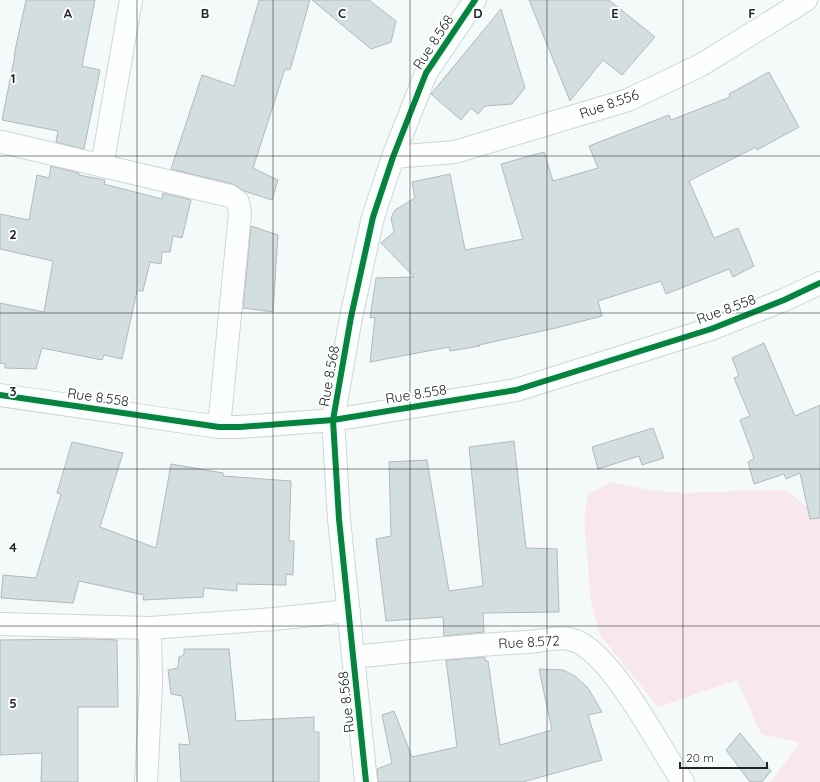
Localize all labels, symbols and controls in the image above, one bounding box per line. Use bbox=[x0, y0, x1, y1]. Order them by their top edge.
text: A bbox=[64, 5, 73, 21]
text: B bbox=[201, 5, 209, 21]
text: C bbox=[338, 5, 346, 21]
text: D bbox=[473, 5, 483, 21]
text: E bbox=[611, 5, 619, 21]
text: F bbox=[748, 5, 756, 21]
street label: Rue 8.568 bbox=[409, 11, 457, 73]
text: 1 bbox=[10, 70, 16, 86]
street label: Rue 8.556 bbox=[577, 85, 642, 123]
text: 2 bbox=[9, 226, 17, 242]
street label: Rue 8.558 bbox=[694, 290, 758, 328]
street label: Rue 8.568 bbox=[315, 344, 343, 408]
street label: Rue 8.558 bbox=[384, 380, 448, 408]
text: 3 bbox=[10, 383, 17, 399]
street label: Rue 8.558 bbox=[66, 384, 130, 410]
text: 4 bbox=[9, 539, 17, 555]
street label: Rue 8.572 bbox=[498, 631, 560, 653]
street label: Rue 8.568 bbox=[334, 670, 358, 734]
text: 5 bbox=[9, 695, 17, 711]
scale bar bbox=[680, 744, 767, 770]
text: 20 m bbox=[686, 750, 714, 765]

